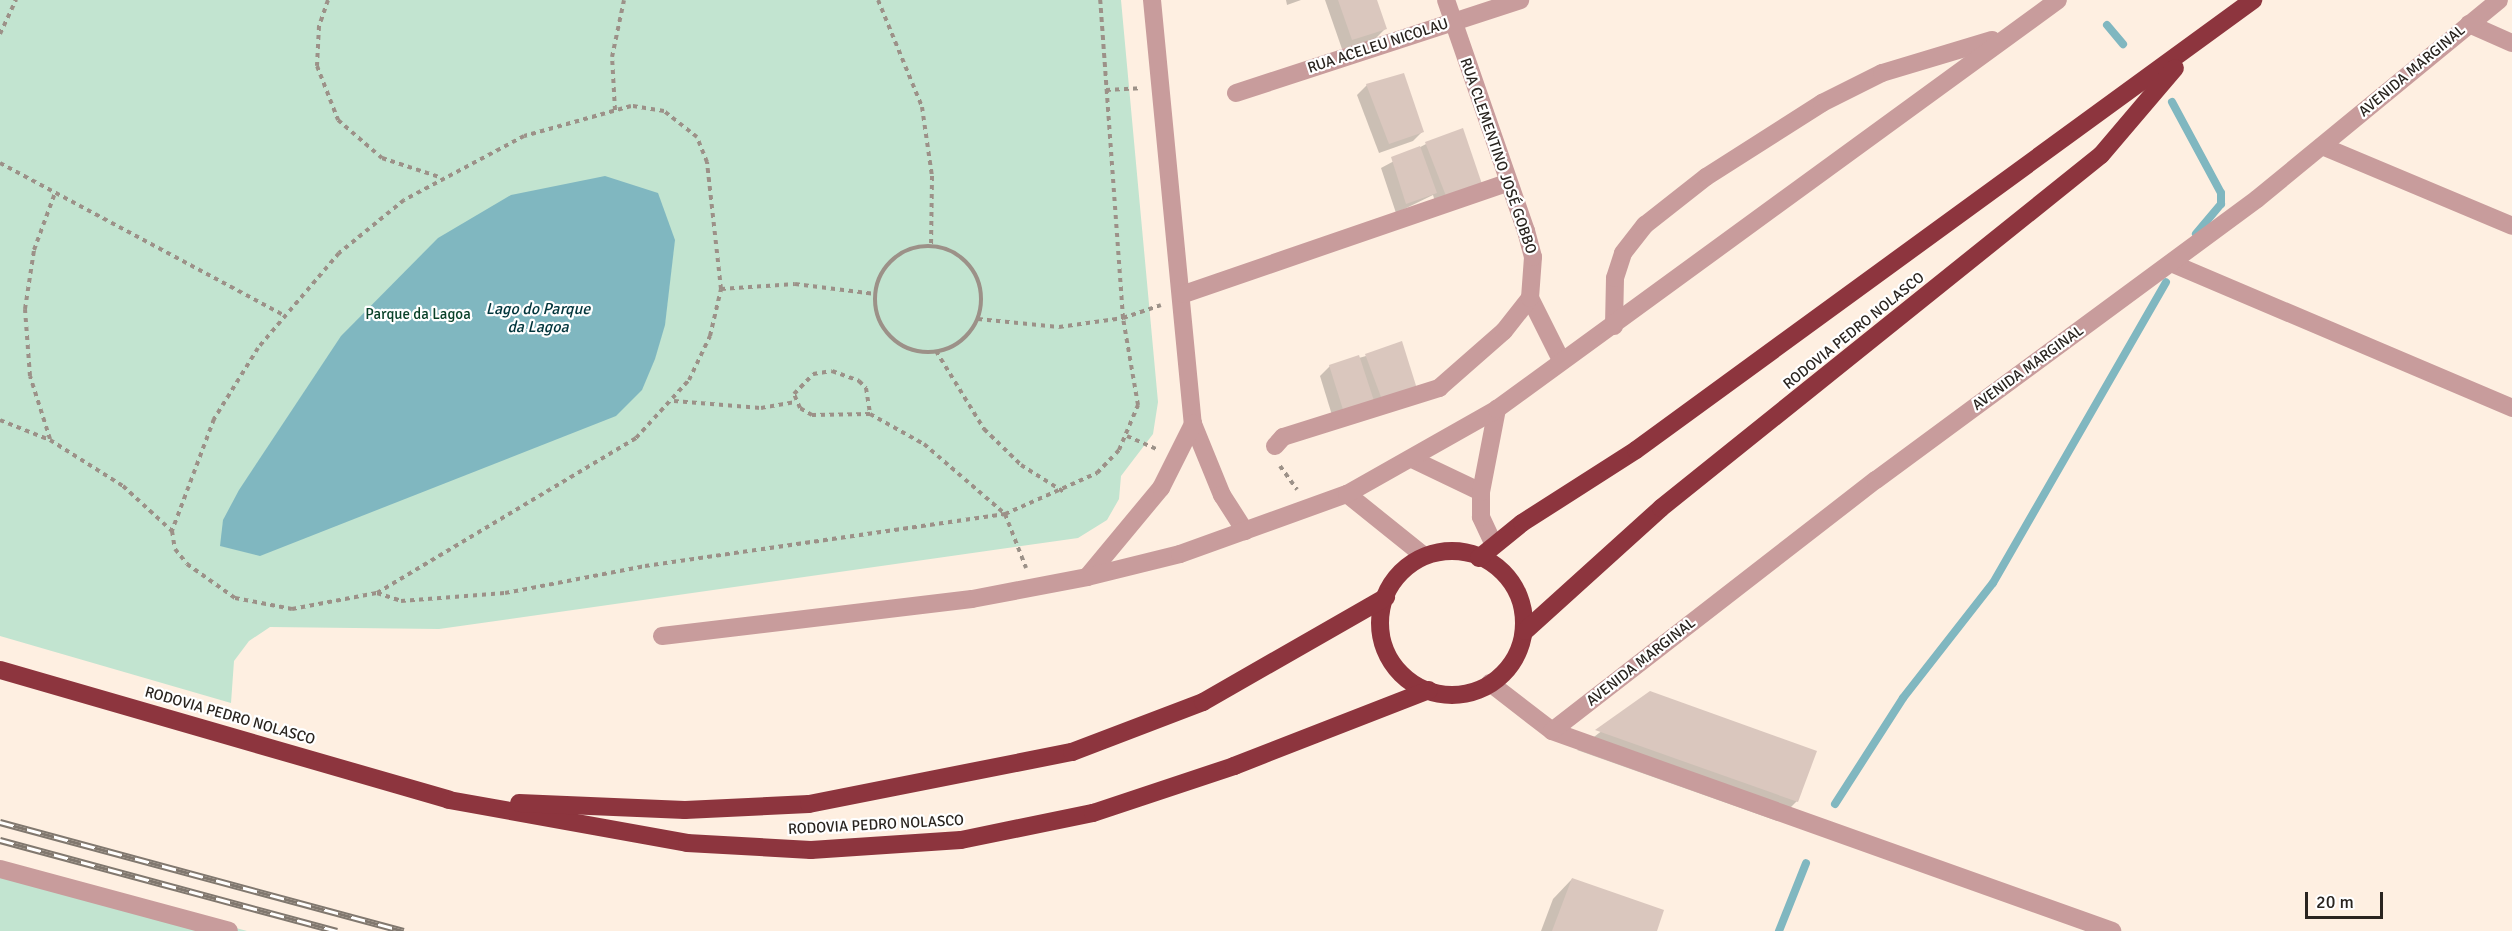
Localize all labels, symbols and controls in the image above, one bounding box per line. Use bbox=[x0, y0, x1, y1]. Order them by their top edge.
street label: RUA ACELEU NICOLAU bbox=[1305, 15, 1451, 77]
street label: AVENIDA MARGINAL bbox=[2355, 21, 2469, 121]
street label: RUA CLEMENTINO JOSÉ GOBBO bbox=[1456, 56, 1540, 256]
street label: RODOVIA PEDRO NOLASCO bbox=[1780, 269, 1928, 393]
water label: Lago do Parque da Lagoa bbox=[486, 299, 590, 337]
park label: Parque da Lagoa bbox=[365, 306, 471, 324]
street label: AVENIDA MARGINAL bbox=[1969, 322, 2087, 414]
street label: AVENIDA MARGINAL bbox=[1583, 614, 1699, 710]
street label: RODOVIA PEDRO NOLASCO bbox=[143, 683, 317, 749]
street label: RODOVIA PEDRO NOLASCO bbox=[788, 811, 964, 839]
scale bar bbox=[2308, 880, 2386, 918]
text: 20 m bbox=[2316, 891, 2354, 913]

